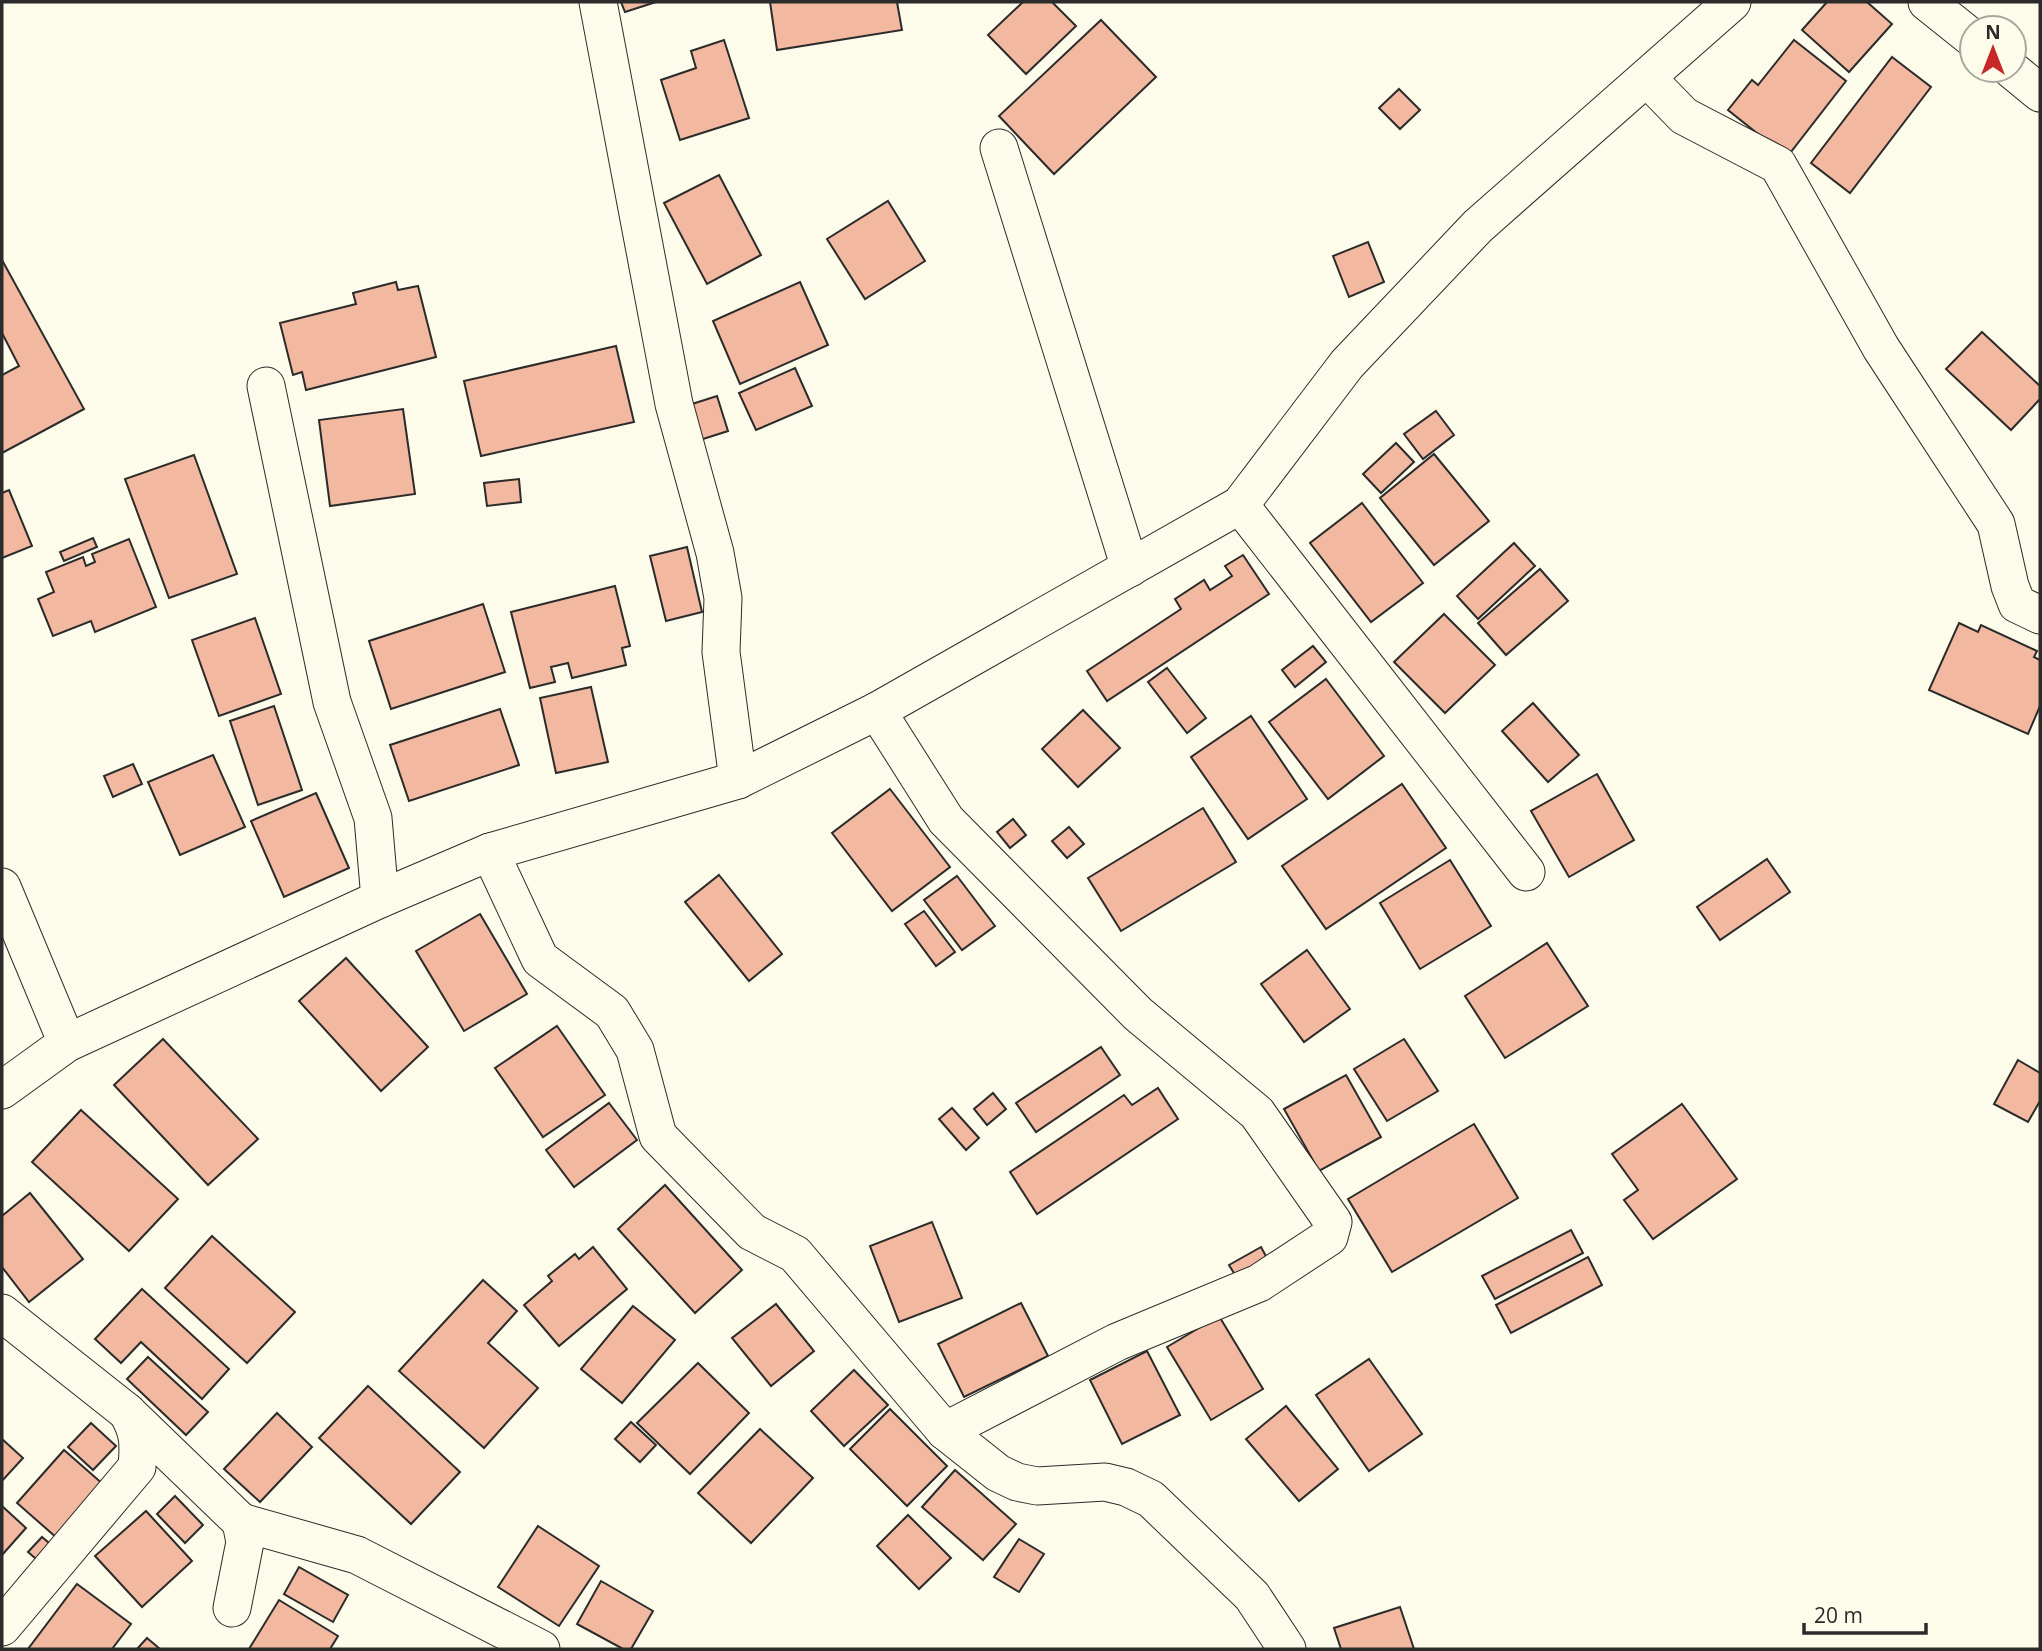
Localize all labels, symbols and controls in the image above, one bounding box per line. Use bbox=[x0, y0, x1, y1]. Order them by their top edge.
north arrow bbox=[1958, 14, 2028, 84]
text: N bbox=[1985, 19, 2001, 45]
scale bar bbox=[1804, 1592, 1926, 1636]
text: 20 m bbox=[1814, 1601, 1863, 1629]

